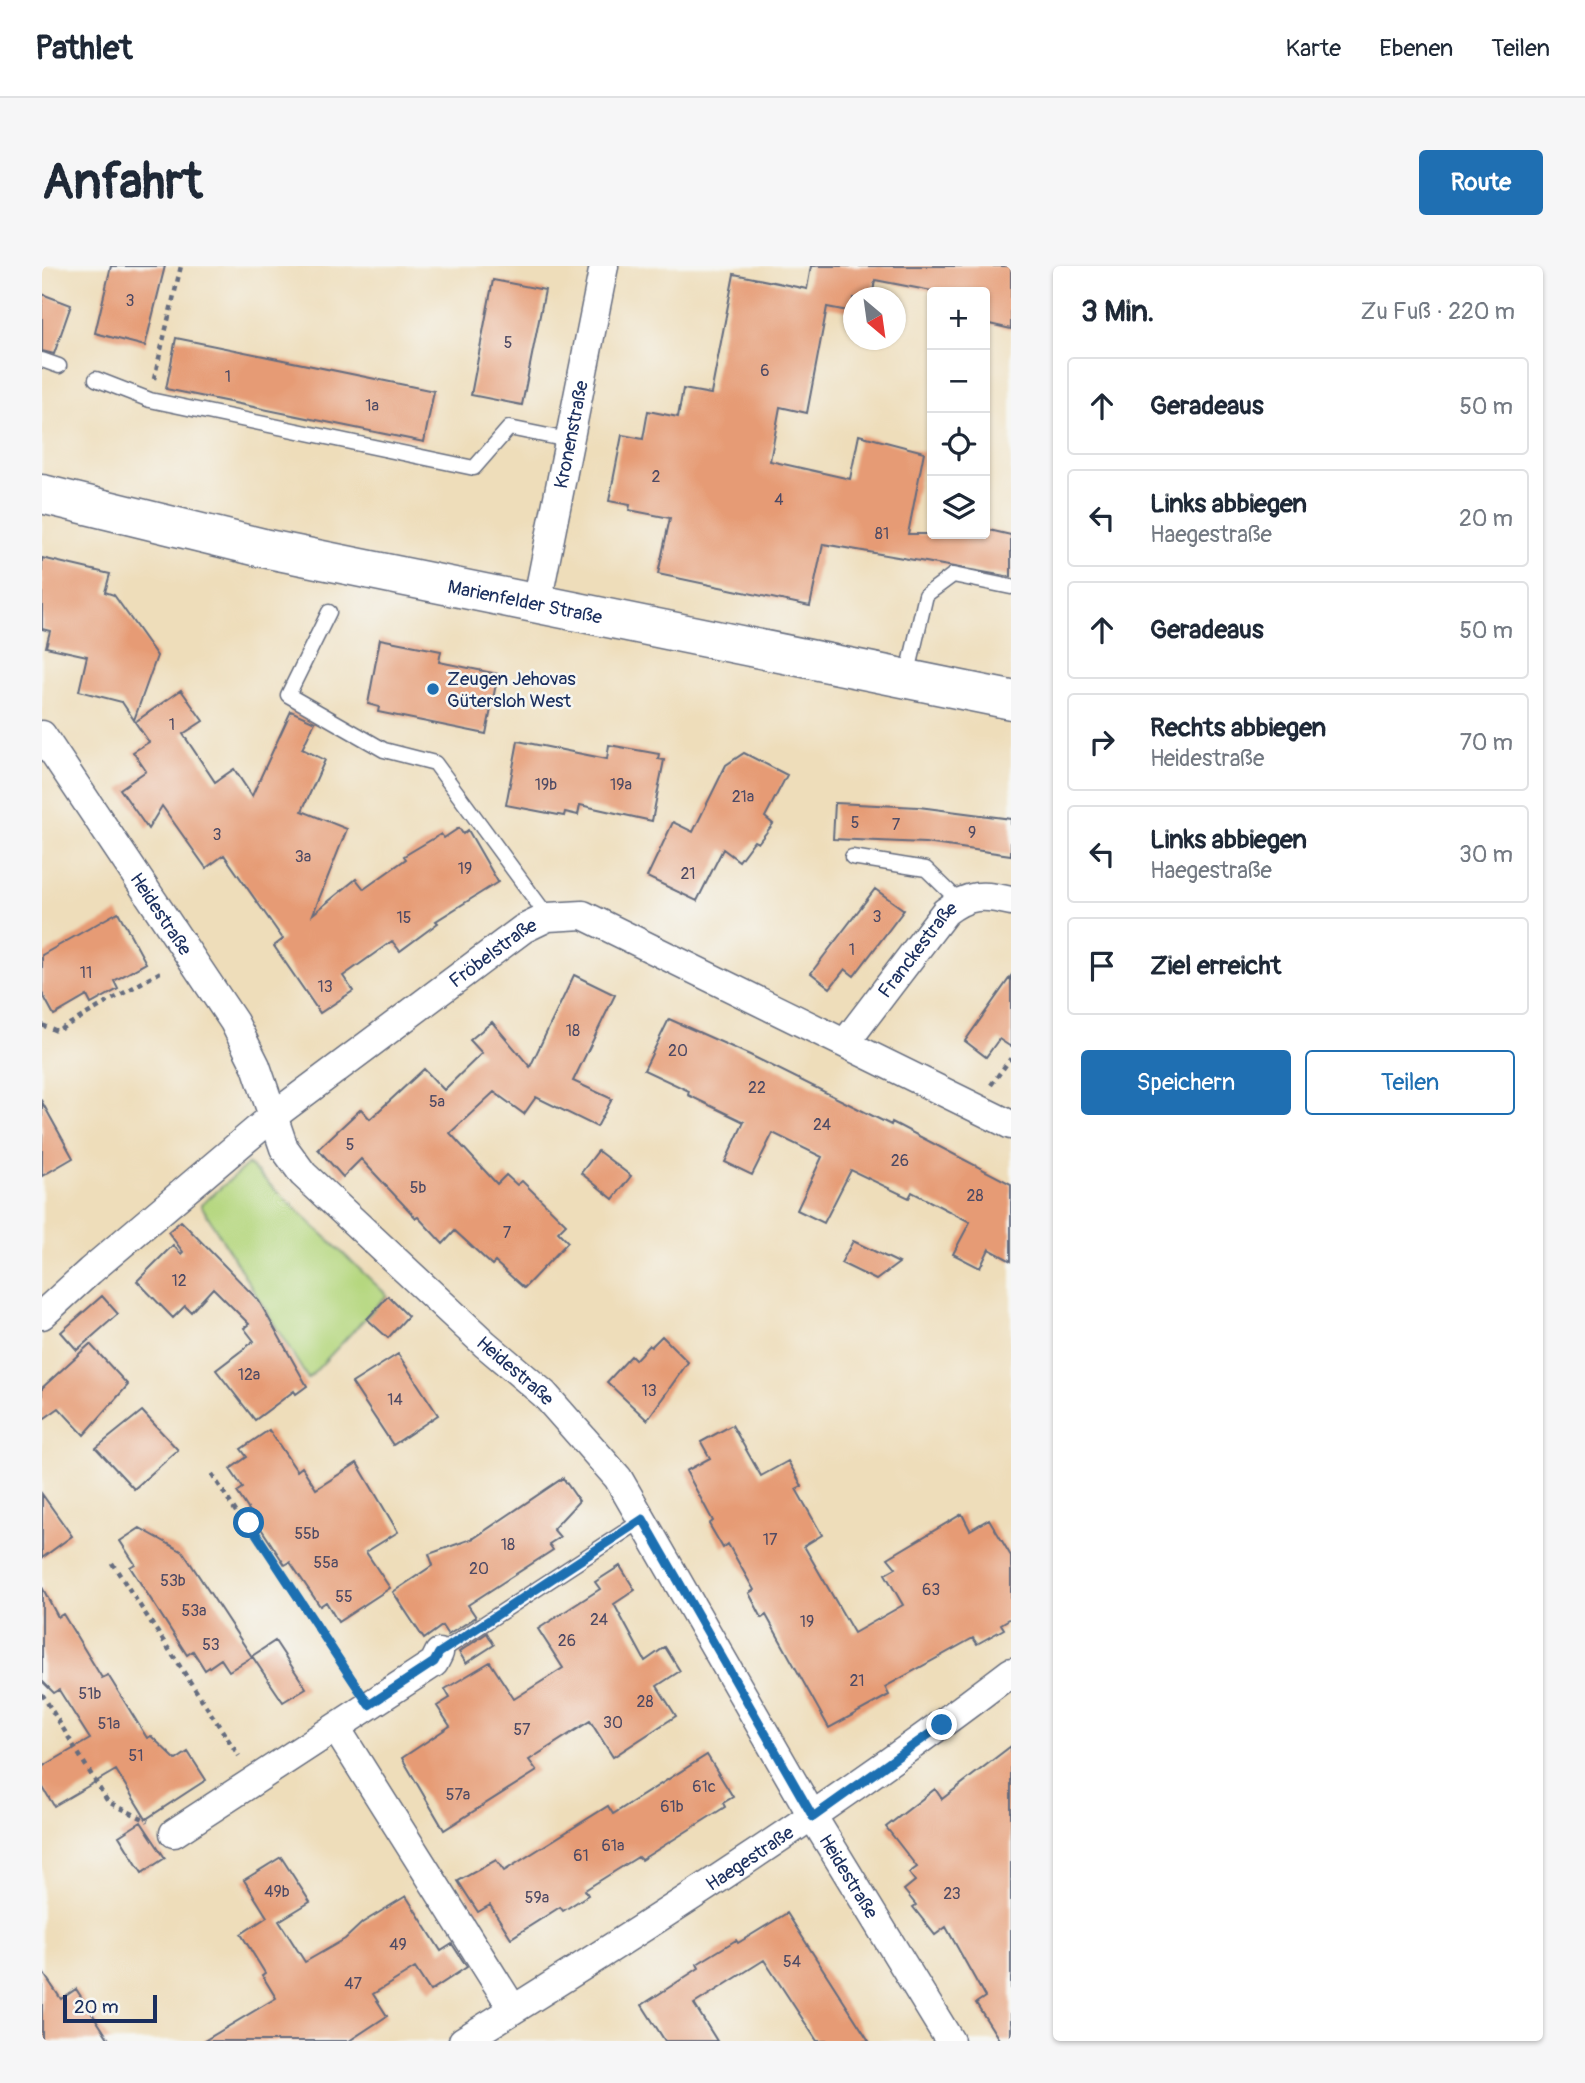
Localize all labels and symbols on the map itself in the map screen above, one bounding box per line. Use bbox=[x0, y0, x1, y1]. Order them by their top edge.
north arrow bbox=[843, 287, 906, 350]
house number: 3 bbox=[126, 291, 135, 311]
house number: 5 bbox=[504, 333, 512, 353]
house number: 6 bbox=[760, 361, 770, 381]
house number: 1 bbox=[225, 367, 231, 387]
street label: Kronenstraße bbox=[549, 378, 594, 491]
house number: 1a bbox=[365, 396, 379, 416]
house number: 2 bbox=[652, 467, 661, 487]
house number: 4 bbox=[774, 490, 784, 510]
house number: 81 bbox=[875, 524, 889, 544]
street label: Marienfelder Straße bbox=[446, 575, 605, 630]
place label: Zeugen Jehovas Gütersloh West bbox=[447, 667, 576, 713]
marker: Zeugen Jehovas Gütersloh West bbox=[425, 681, 441, 697]
house number: 1 bbox=[169, 715, 175, 735]
house number: 19b bbox=[535, 775, 557, 795]
house number: 19a bbox=[610, 775, 632, 795]
house number: 21a bbox=[732, 787, 754, 807]
house number: 5 bbox=[851, 813, 859, 833]
house number: 7 bbox=[892, 815, 901, 835]
house number: 9 bbox=[968, 823, 976, 843]
house number: 3 bbox=[213, 825, 222, 845]
house number: 3a bbox=[295, 847, 311, 867]
house number: 19 bbox=[458, 859, 472, 879]
house number: 21 bbox=[680, 864, 696, 884]
street label: Heidestraße bbox=[124, 868, 197, 961]
street label: Franckestraße bbox=[873, 896, 962, 1003]
house number: 3 bbox=[873, 907, 882, 927]
house number: 15 bbox=[397, 908, 411, 928]
street label: Fröbelstraße bbox=[444, 913, 541, 993]
house number: 1 bbox=[849, 940, 855, 960]
house number: 11 bbox=[80, 963, 92, 983]
house number: 13 bbox=[317, 977, 333, 997]
house number: 18 bbox=[566, 1021, 580, 1041]
house number: 20 bbox=[668, 1041, 688, 1061]
house number: 22 bbox=[748, 1078, 766, 1098]
house number: 5a bbox=[429, 1092, 445, 1112]
house number: 24 bbox=[813, 1115, 831, 1135]
house number: 5 bbox=[346, 1135, 354, 1155]
house number: 26 bbox=[891, 1151, 909, 1171]
house number: 5b bbox=[410, 1178, 426, 1198]
house number: 28 bbox=[966, 1186, 984, 1206]
house number: 7 bbox=[503, 1223, 512, 1243]
house number: 12 bbox=[171, 1271, 187, 1291]
street label: Heidestraße bbox=[471, 1331, 560, 1411]
house number: 12a bbox=[238, 1365, 260, 1385]
house number: 13 bbox=[641, 1381, 657, 1401]
house number: 14 bbox=[387, 1390, 403, 1410]
route start bbox=[233, 1507, 264, 1538]
house number: 55b bbox=[294, 1524, 320, 1544]
house number: 17 bbox=[763, 1530, 778, 1550]
house number: 18 bbox=[501, 1535, 515, 1555]
house number: 55a bbox=[314, 1553, 338, 1573]
house number: 20 bbox=[469, 1559, 489, 1579]
house number: 53b bbox=[160, 1571, 186, 1591]
house number: 63 bbox=[922, 1580, 940, 1600]
house number: 55 bbox=[335, 1587, 353, 1607]
house number: 53a bbox=[181, 1601, 207, 1621]
house number: 24 bbox=[590, 1610, 608, 1630]
house number: 19 bbox=[800, 1612, 814, 1632]
house number: 26 bbox=[558, 1631, 576, 1651]
house number: 53 bbox=[202, 1635, 220, 1655]
house number: 21 bbox=[849, 1671, 865, 1691]
house number: 51b bbox=[79, 1684, 102, 1704]
house number: 28 bbox=[636, 1692, 654, 1712]
route end bbox=[926, 1709, 957, 1740]
house number: 30 bbox=[603, 1713, 623, 1733]
house number: 51a bbox=[98, 1714, 120, 1734]
house number: 57 bbox=[513, 1720, 531, 1740]
house number: 51 bbox=[129, 1746, 143, 1766]
house number: 61c bbox=[692, 1777, 716, 1797]
house number: 57a bbox=[446, 1785, 470, 1805]
house number: 61b bbox=[660, 1797, 684, 1817]
street label: Haegestraße bbox=[701, 1820, 799, 1897]
street label: Heidestraße bbox=[813, 1830, 883, 1924]
house number: 61a bbox=[601, 1836, 625, 1856]
house number: 61 bbox=[573, 1846, 589, 1866]
house number: 49b bbox=[264, 1882, 290, 1902]
house number: 23 bbox=[943, 1884, 961, 1904]
house number: 59a bbox=[525, 1888, 549, 1908]
house number: 49 bbox=[389, 1935, 407, 1955]
house number: 54 bbox=[783, 1952, 801, 1972]
house number: 47 bbox=[344, 1974, 362, 1994]
scale bar bbox=[63, 1992, 158, 2024]

